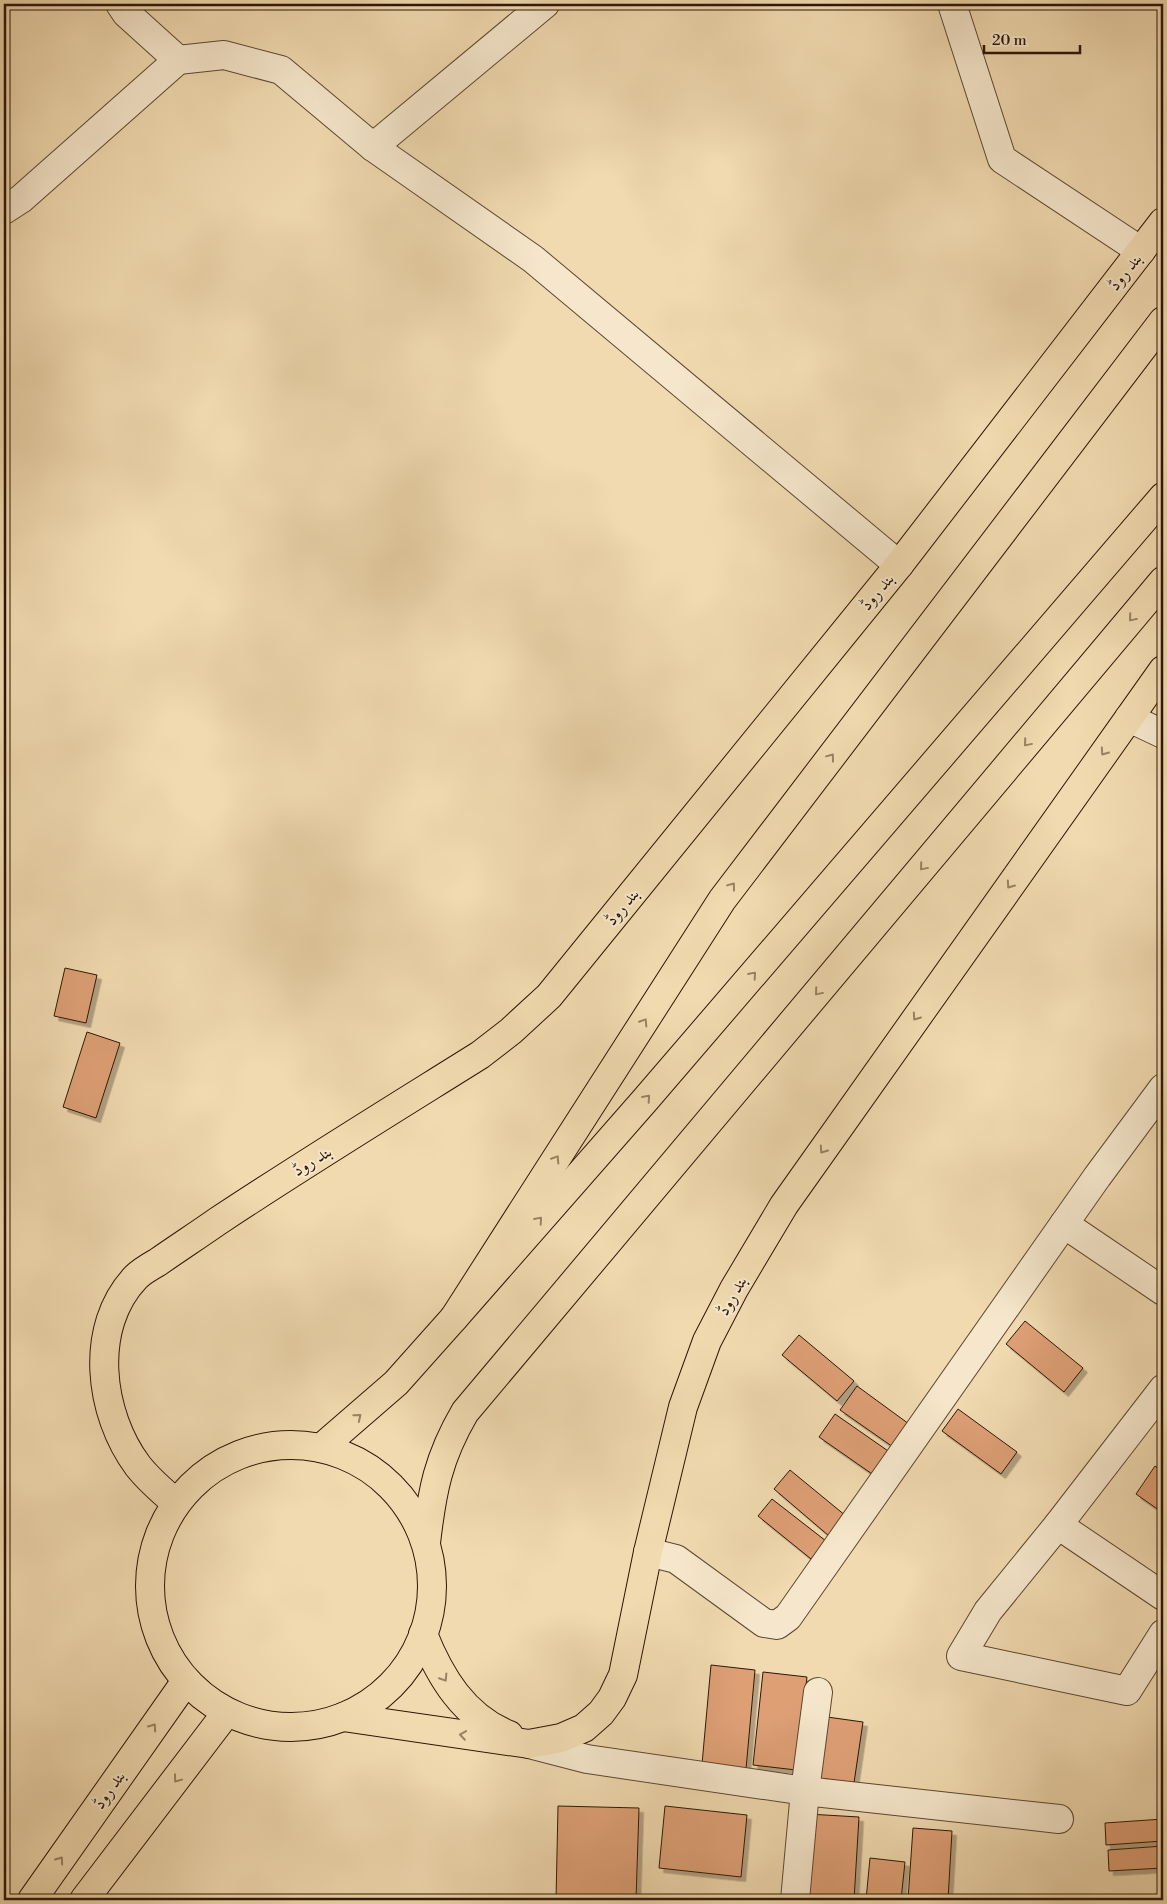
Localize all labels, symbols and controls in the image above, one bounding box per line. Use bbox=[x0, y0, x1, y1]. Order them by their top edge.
scale bar bbox=[984, 22, 1081, 54]
text: 20 m bbox=[992, 31, 1027, 50]
street label: بند روڈ bbox=[1103, 248, 1147, 296]
street label: بند روڈ bbox=[855, 568, 899, 616]
one-way arrow bbox=[1129, 613, 1138, 622]
one-way arrow bbox=[1024, 737, 1033, 746]
one-way arrow bbox=[1101, 747, 1111, 756]
one-way arrow bbox=[825, 753, 834, 763]
one-way arrow bbox=[920, 861, 928, 870]
one-way arrow bbox=[1007, 879, 1016, 889]
street label: بند روڈ bbox=[600, 883, 644, 931]
one-way arrow bbox=[727, 883, 735, 892]
one-way arrow bbox=[747, 972, 755, 981]
one-way arrow bbox=[815, 986, 824, 995]
one-way arrow bbox=[913, 1011, 922, 1021]
one-way arrow bbox=[637, 1019, 647, 1028]
one-way arrow bbox=[641, 1095, 650, 1104]
street label: بند روڈ bbox=[288, 1140, 336, 1182]
one-way arrow bbox=[820, 1144, 829, 1154]
one-way arrow bbox=[550, 1155, 559, 1165]
one-way arrow bbox=[534, 1217, 543, 1226]
street label: بند روڈ bbox=[712, 1272, 752, 1320]
one-way arrow bbox=[353, 1413, 362, 1422]
one-way arrow bbox=[437, 1672, 447, 1681]
one-way arrow bbox=[147, 1723, 156, 1733]
one-way arrow bbox=[459, 1730, 468, 1740]
street label: بند روڈ bbox=[87, 1766, 131, 1814]
one-way arrow bbox=[174, 1773, 182, 1782]
one-way arrow bbox=[54, 1857, 63, 1866]

